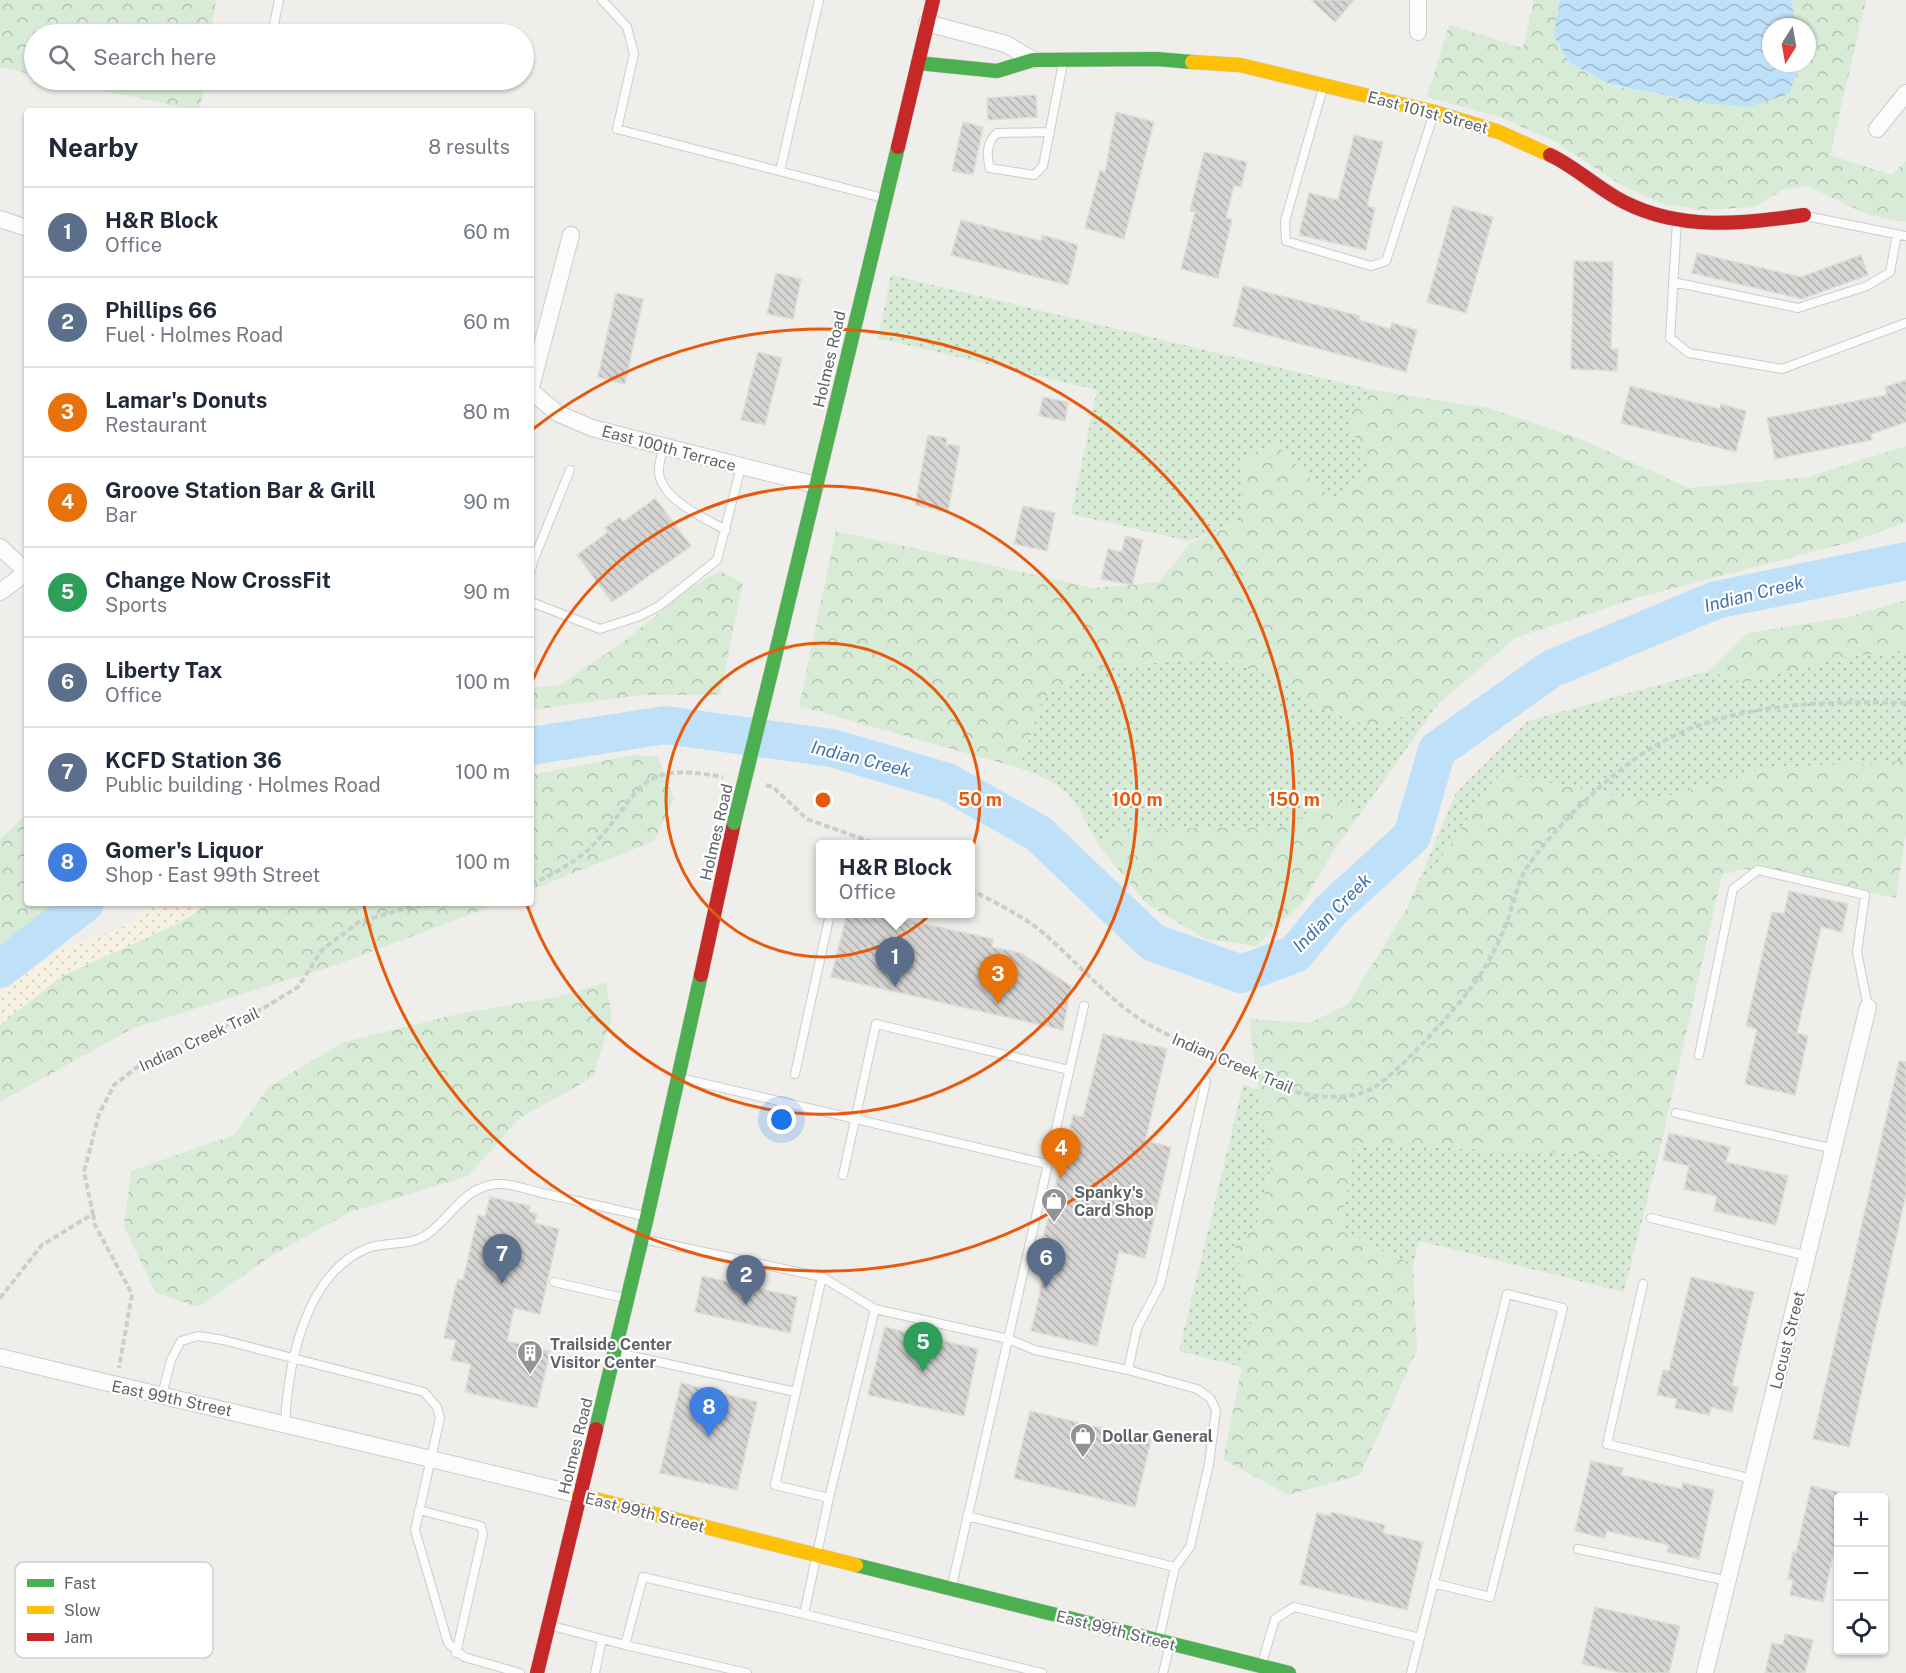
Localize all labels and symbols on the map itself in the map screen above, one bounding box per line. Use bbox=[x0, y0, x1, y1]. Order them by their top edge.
north arrow bbox=[1762, 18, 1816, 72]
street label: East 101st Street bbox=[1365, 87, 1490, 138]
street label: Holmes Road bbox=[809, 309, 850, 409]
street label: East 100th Terrace bbox=[600, 421, 738, 476]
water label: Indian Creek bbox=[1702, 571, 1806, 616]
water label: Indian Creek bbox=[809, 736, 913, 781]
street label: Holmes Road bbox=[696, 782, 737, 882]
text: 50 m bbox=[958, 789, 1002, 810]
text: 100 m bbox=[1111, 789, 1163, 810]
text: 150 m bbox=[1268, 789, 1320, 810]
centre of rings bbox=[813, 790, 833, 810]
water label: Indian Creek bbox=[1288, 869, 1375, 956]
pin: 1 bbox=[876, 938, 914, 987]
pin: 3 bbox=[978, 954, 1018, 1004]
street label: Indian Creek Trail bbox=[136, 1003, 262, 1076]
street label: Indian Creek Trail bbox=[1169, 1029, 1297, 1098]
your location bbox=[767, 1105, 796, 1134]
pin: 4 bbox=[1042, 1128, 1080, 1178]
place label: Spanky's Card Shop bbox=[1074, 1183, 1154, 1220]
shop icon: Spanky's Card Shop bbox=[1039, 1186, 1069, 1224]
pin: 7 bbox=[482, 1234, 522, 1284]
pin: 6 bbox=[1026, 1238, 1066, 1288]
pin: 2 bbox=[726, 1256, 766, 1305]
street label: Locust Street bbox=[1766, 1289, 1809, 1391]
pin: 5 bbox=[904, 1322, 942, 1372]
place label: Trailside Center Visitor Center bbox=[550, 1335, 672, 1372]
building icon: Trailside Center Visitor Center bbox=[515, 1338, 545, 1376]
street label: East 99th Street bbox=[110, 1376, 234, 1421]
pin: 8 bbox=[690, 1388, 728, 1437]
street label: Holmes Road bbox=[554, 1396, 597, 1496]
shop icon: Dollar General bbox=[1068, 1421, 1098, 1459]
place label: Dollar General bbox=[1102, 1427, 1213, 1446]
street label: East 99th Street bbox=[583, 1488, 707, 1537]
legend bbox=[15, 1562, 213, 1658]
text: Fast bbox=[64, 1574, 96, 1593]
text: Slow bbox=[64, 1601, 101, 1620]
street label: East 99th Street bbox=[1054, 1606, 1178, 1655]
text: Jam bbox=[64, 1628, 93, 1647]

